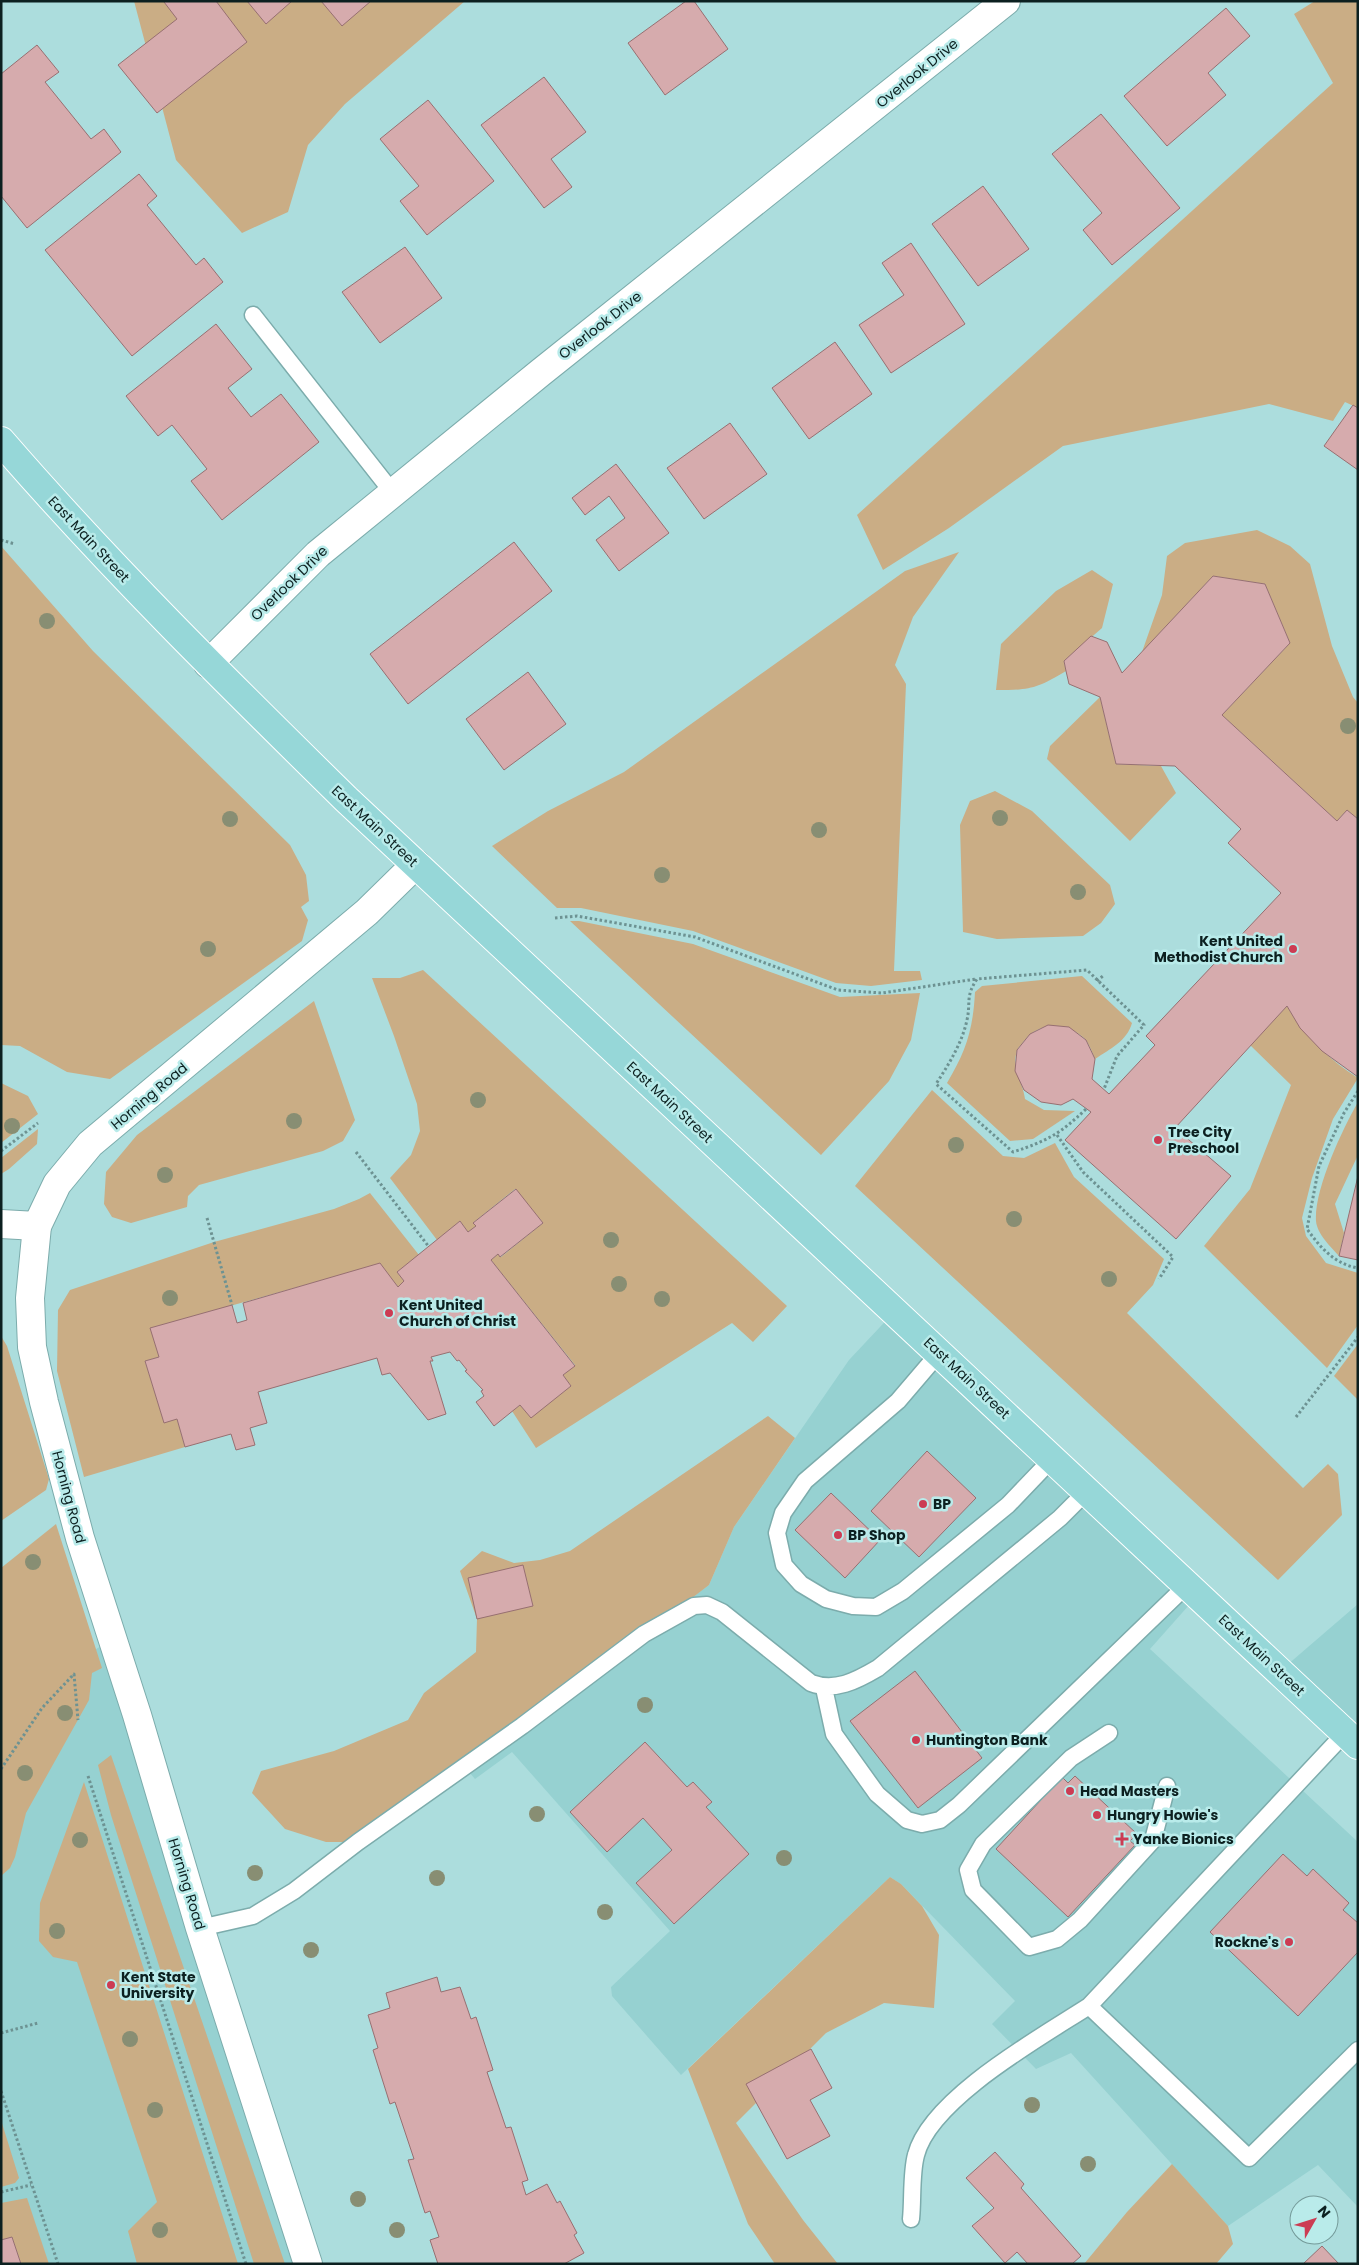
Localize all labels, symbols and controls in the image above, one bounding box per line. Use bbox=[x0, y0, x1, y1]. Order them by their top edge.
street label: Overlook Drive bbox=[872, 34, 962, 112]
street label: Overlook Drive bbox=[554, 286, 646, 364]
street label: East Main Street bbox=[44, 491, 134, 587]
street label: Overlook Drive bbox=[246, 541, 332, 625]
street label: East Main Street bbox=[327, 781, 423, 871]
place label: Kent United Methodist Church bbox=[1154, 931, 1283, 967]
marker: Kent United Methodist Church bbox=[1287, 943, 1299, 955]
street label: East Main Street bbox=[622, 1057, 718, 1147]
street label: Horning Road bbox=[106, 1058, 192, 1134]
place label: Tree City Preschool bbox=[1168, 1122, 1239, 1158]
marker: Tree City Preschool bbox=[1152, 1134, 1164, 1146]
place label: Kent United Church of Christ bbox=[399, 1295, 516, 1331]
marker: Kent United Church of Christ bbox=[383, 1307, 395, 1319]
street label: East Main Street bbox=[919, 1333, 1015, 1423]
street label: Horning Road bbox=[47, 1449, 91, 1545]
place label: BP bbox=[933, 1494, 951, 1514]
marker: BP bbox=[917, 1498, 929, 1510]
place label: BP Shop bbox=[848, 1525, 906, 1545]
marker: BP Shop bbox=[832, 1529, 844, 1541]
street label: East Main Street bbox=[1214, 1610, 1310, 1700]
place label: Huntington Bank bbox=[926, 1730, 1048, 1750]
marker: Huntington Bank bbox=[910, 1734, 922, 1746]
place label: Head Masters bbox=[1080, 1781, 1179, 1801]
marker: Head Masters bbox=[1064, 1785, 1076, 1797]
place label: Hungry Howie's bbox=[1107, 1805, 1219, 1825]
marker: Hungry Howie's bbox=[1091, 1809, 1103, 1821]
place label: Yanke Bionics bbox=[1133, 1829, 1234, 1849]
marker: Yanke Bionics bbox=[1115, 1832, 1129, 1846]
street label: Horning Road bbox=[164, 1836, 210, 1932]
place label: Rockne's bbox=[1215, 1932, 1279, 1952]
marker: Rockne's bbox=[1283, 1936, 1295, 1948]
place label: Kent State University bbox=[121, 1967, 196, 2003]
marker: Kent State University bbox=[105, 1979, 117, 1991]
north arrow bbox=[1289, 2195, 1339, 2245]
text: N bbox=[1313, 2201, 1335, 2222]

